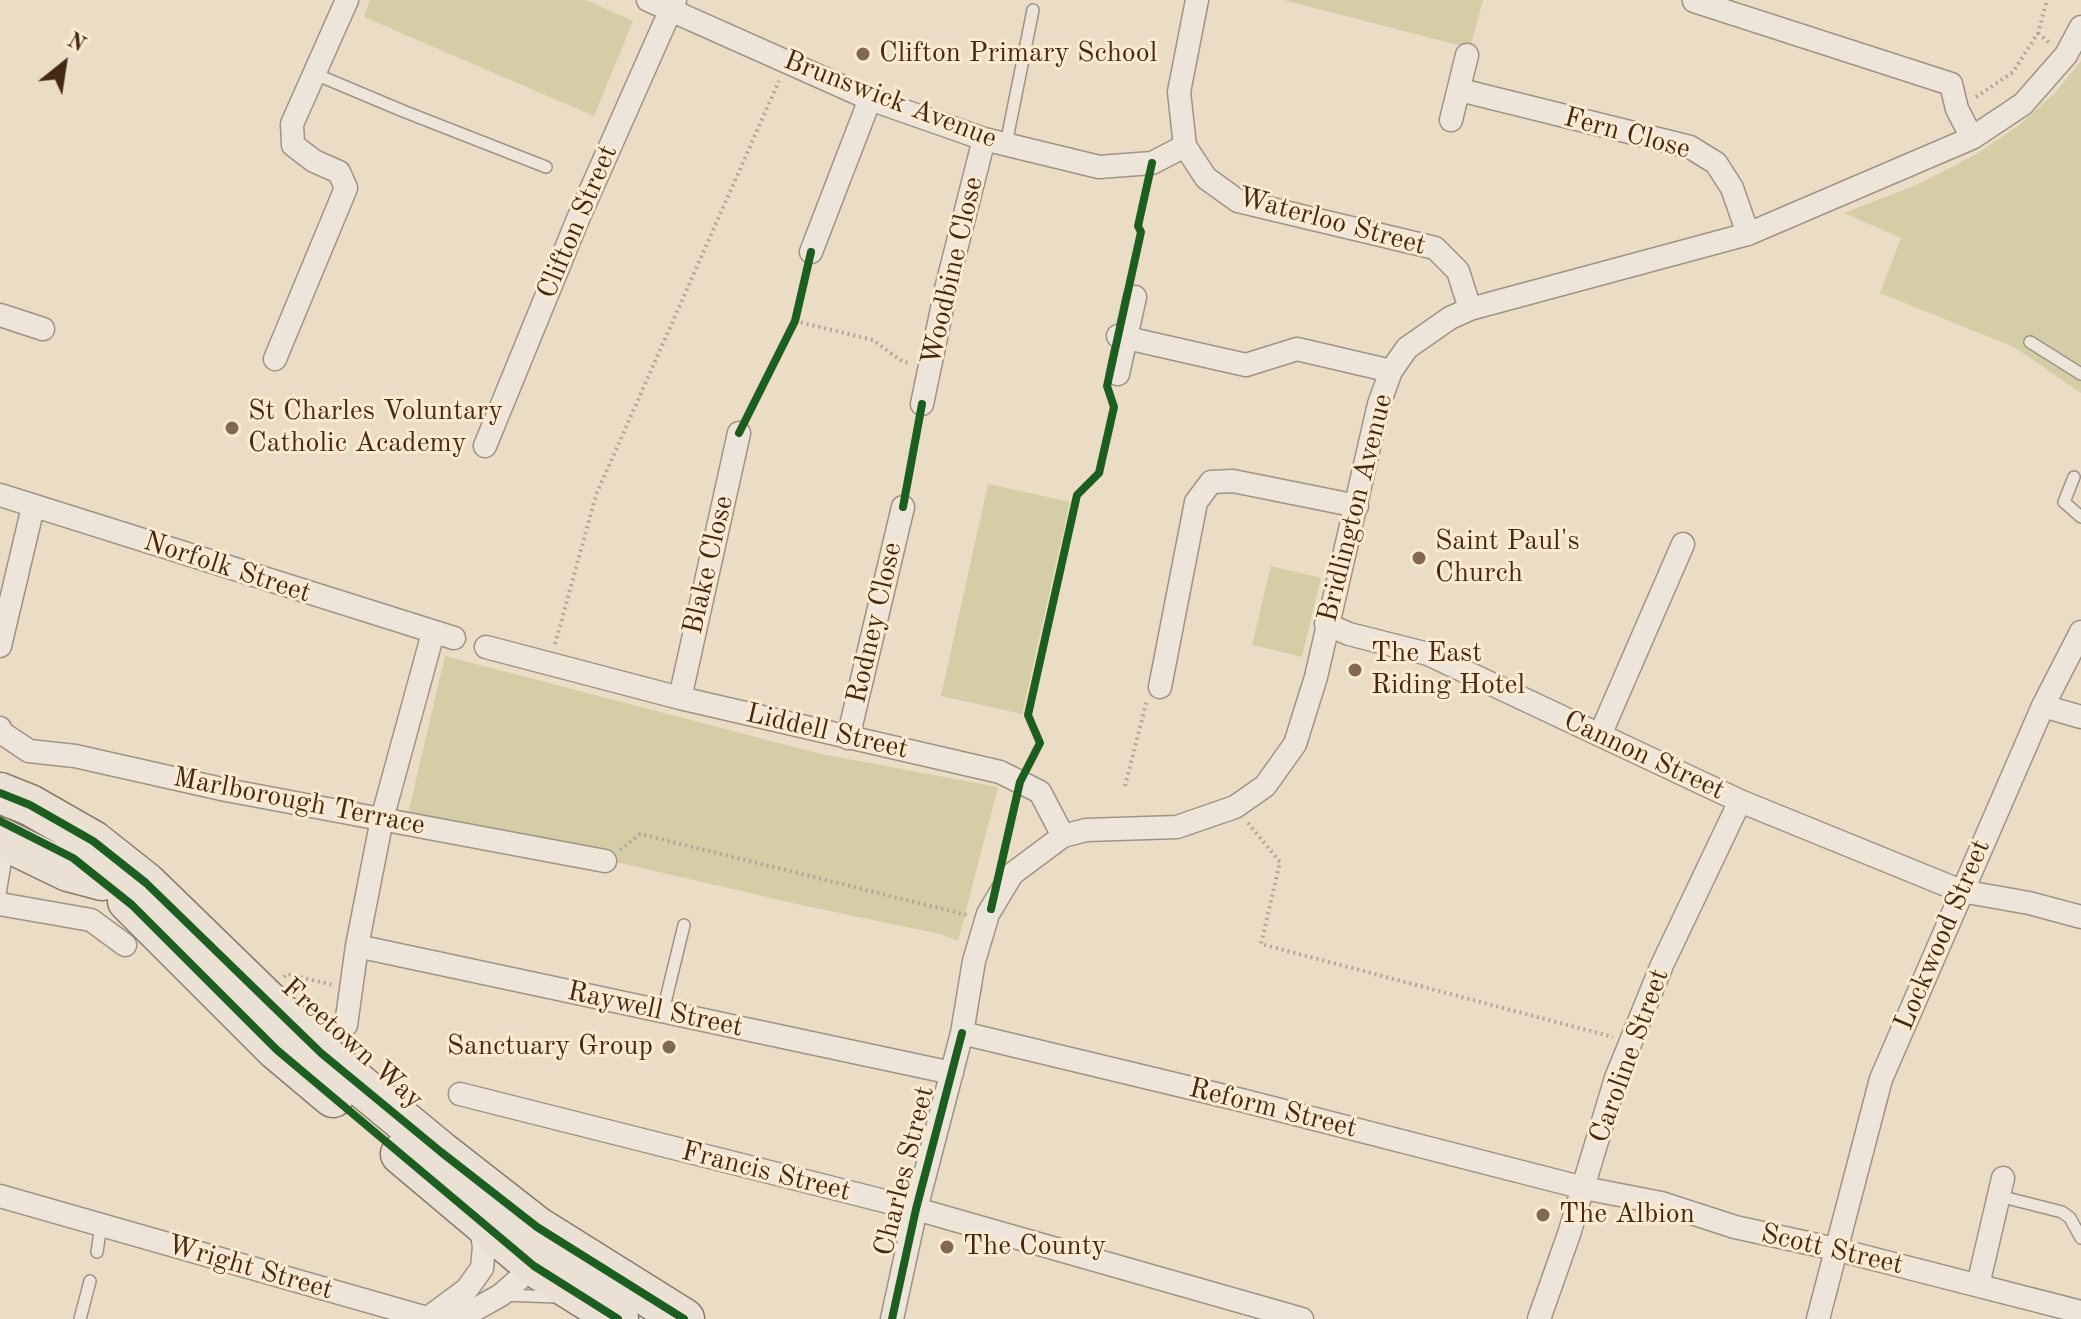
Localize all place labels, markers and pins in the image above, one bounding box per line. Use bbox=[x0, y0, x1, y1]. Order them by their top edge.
place label: Clifton Primary School bbox=[879, 37, 1157, 71]
marker: Clifton Primary School bbox=[854, 45, 872, 63]
place label: St Charles Voluntary Catholic Academy bbox=[248, 395, 503, 461]
marker: St Charles Voluntary Catholic Academy bbox=[223, 419, 241, 437]
place label: Saint Paul's Church bbox=[1435, 525, 1580, 591]
marker: Saint Paul's Church bbox=[1410, 549, 1428, 567]
place label: The East Riding Hotel bbox=[1371, 637, 1525, 703]
marker: The East Riding Hotel bbox=[1346, 661, 1364, 679]
place label: Sanctuary Group bbox=[447, 1030, 653, 1064]
marker: Sanctuary Group bbox=[660, 1038, 678, 1056]
place label: The Albion bbox=[1559, 1198, 1695, 1232]
marker: The Albion bbox=[1534, 1206, 1552, 1224]
place label: The County bbox=[963, 1230, 1106, 1264]
marker: The County bbox=[938, 1238, 956, 1256]

